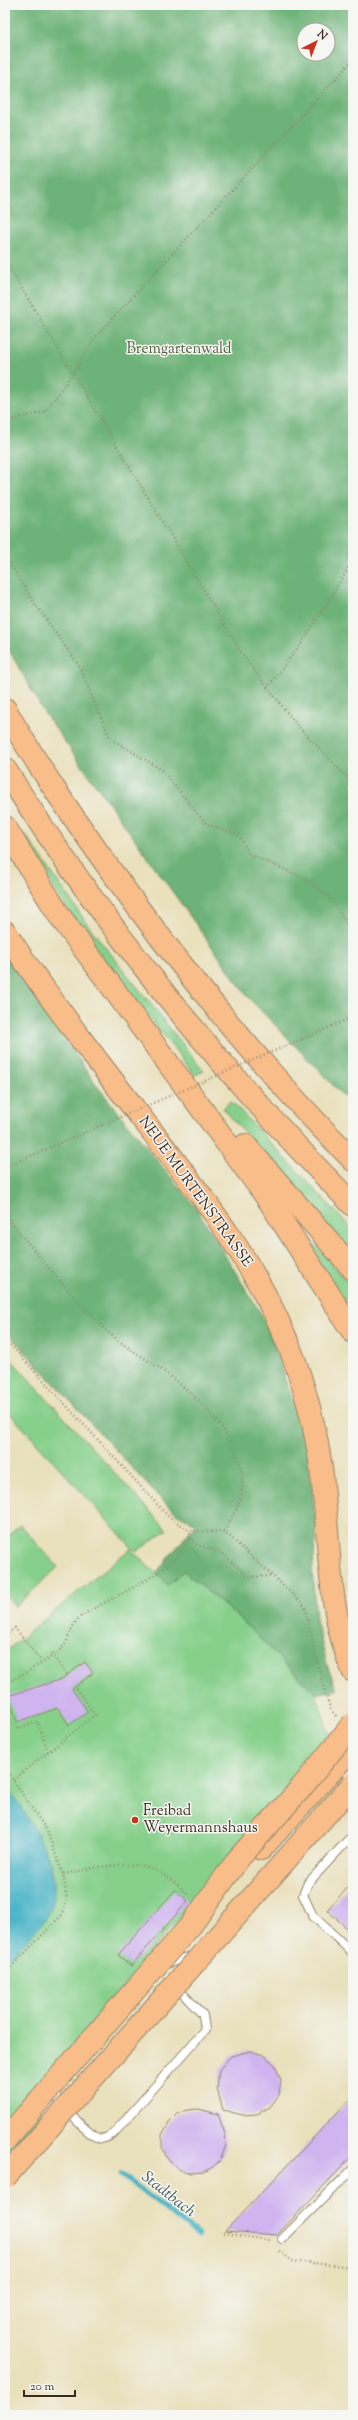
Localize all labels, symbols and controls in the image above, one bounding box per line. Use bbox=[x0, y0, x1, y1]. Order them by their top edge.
north arrow bbox=[296, 22, 336, 62]
text: N bbox=[313, 26, 331, 44]
park label: Bremgartenwald bbox=[126, 339, 232, 360]
street label: NEUE MURTENSTRASSE bbox=[133, 1112, 257, 1272]
place label: Freibad Weyermannshaus bbox=[143, 1801, 258, 1839]
marker: Freibad Weyermannshaus bbox=[130, 1815, 140, 1825]
water label: Stadtbach bbox=[136, 2166, 200, 2224]
scale bar bbox=[24, 2372, 75, 2398]
text: 20 m bbox=[30, 2378, 55, 2396]

